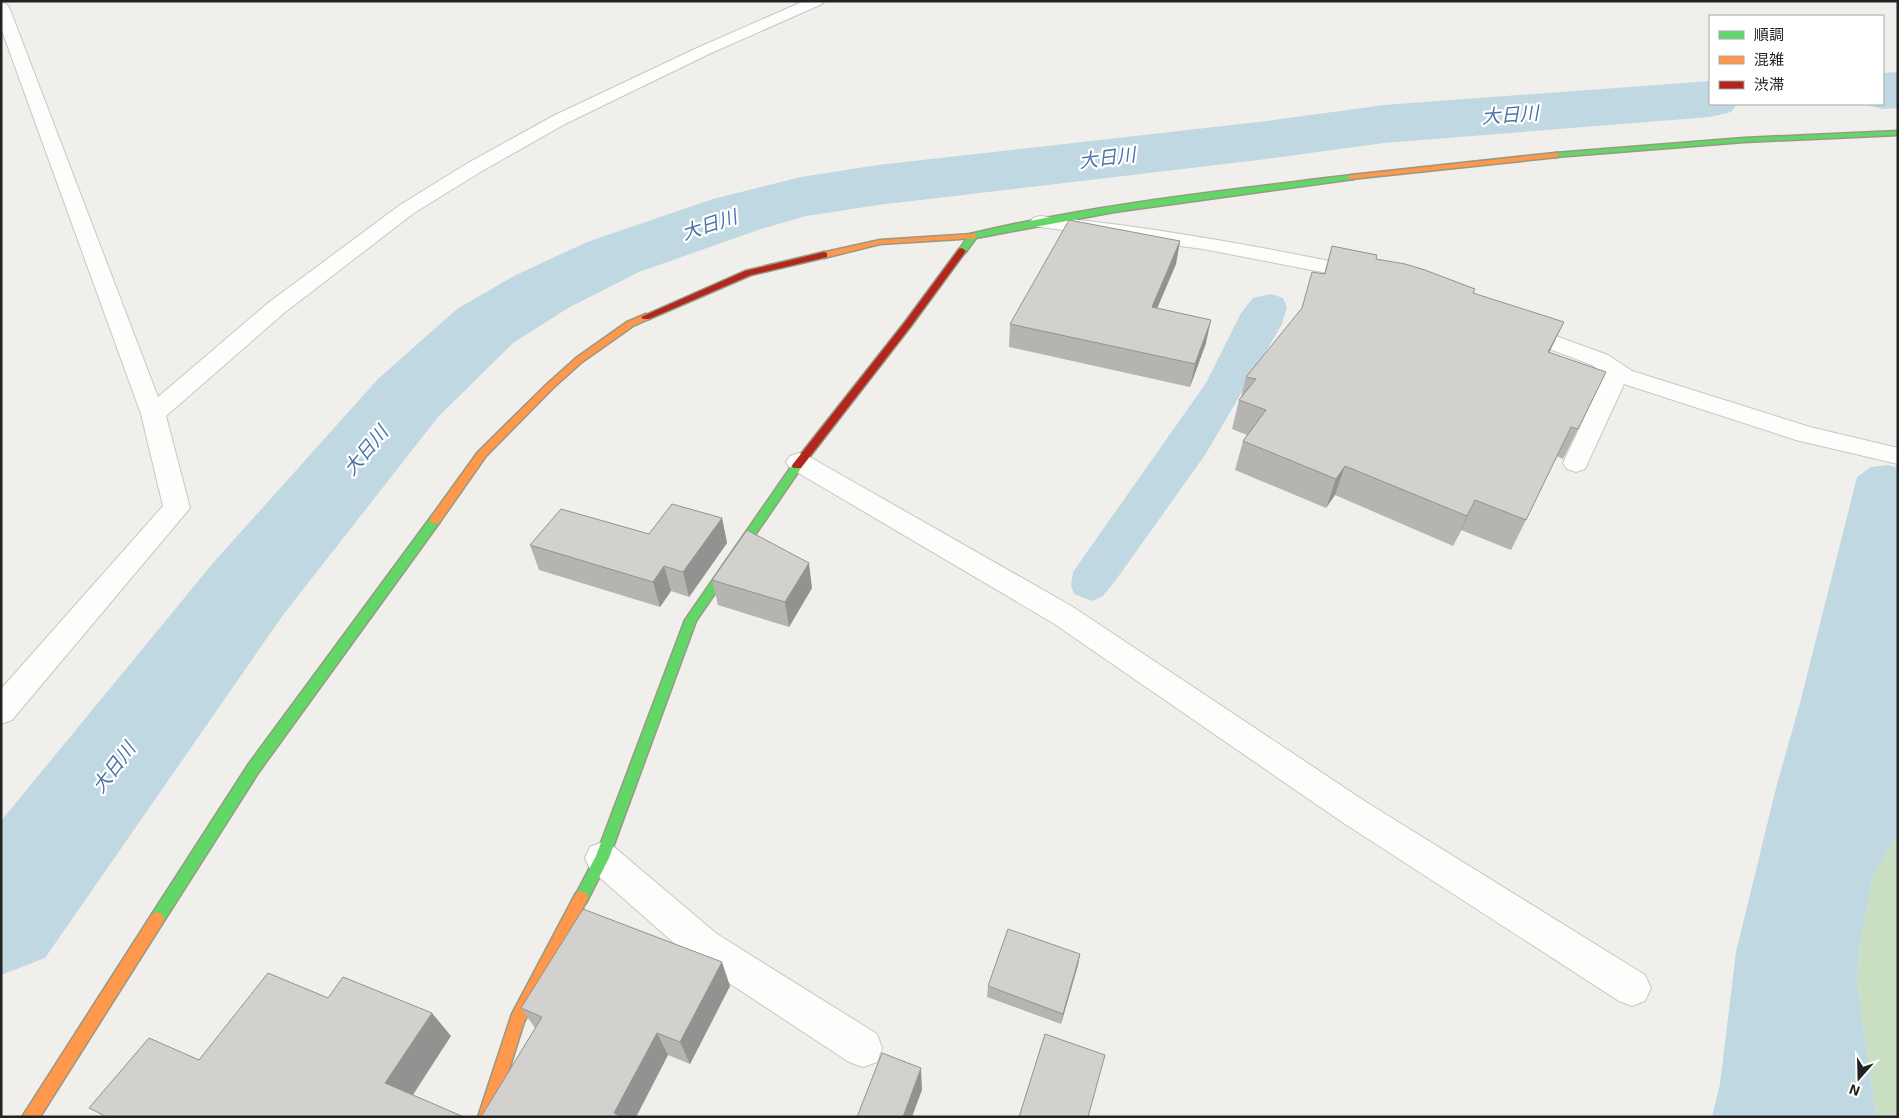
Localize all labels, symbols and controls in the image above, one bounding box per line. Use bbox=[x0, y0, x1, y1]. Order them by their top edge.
legend bbox=[1709, 15, 1884, 105]
text: 順調 bbox=[1754, 25, 1784, 43]
text: 混雑 bbox=[1754, 50, 1784, 68]
text: 渋滞 bbox=[1754, 75, 1784, 93]
water label: 大日川 bbox=[1481, 100, 1541, 127]
water label: 大日川 bbox=[1077, 142, 1139, 172]
water label: 大日川 bbox=[678, 204, 742, 244]
water label: 大日川 bbox=[338, 419, 393, 479]
water label: 大日川 bbox=[87, 736, 141, 797]
north arrow bbox=[1834, 1053, 1884, 1103]
text: N bbox=[1847, 1081, 1862, 1100]

